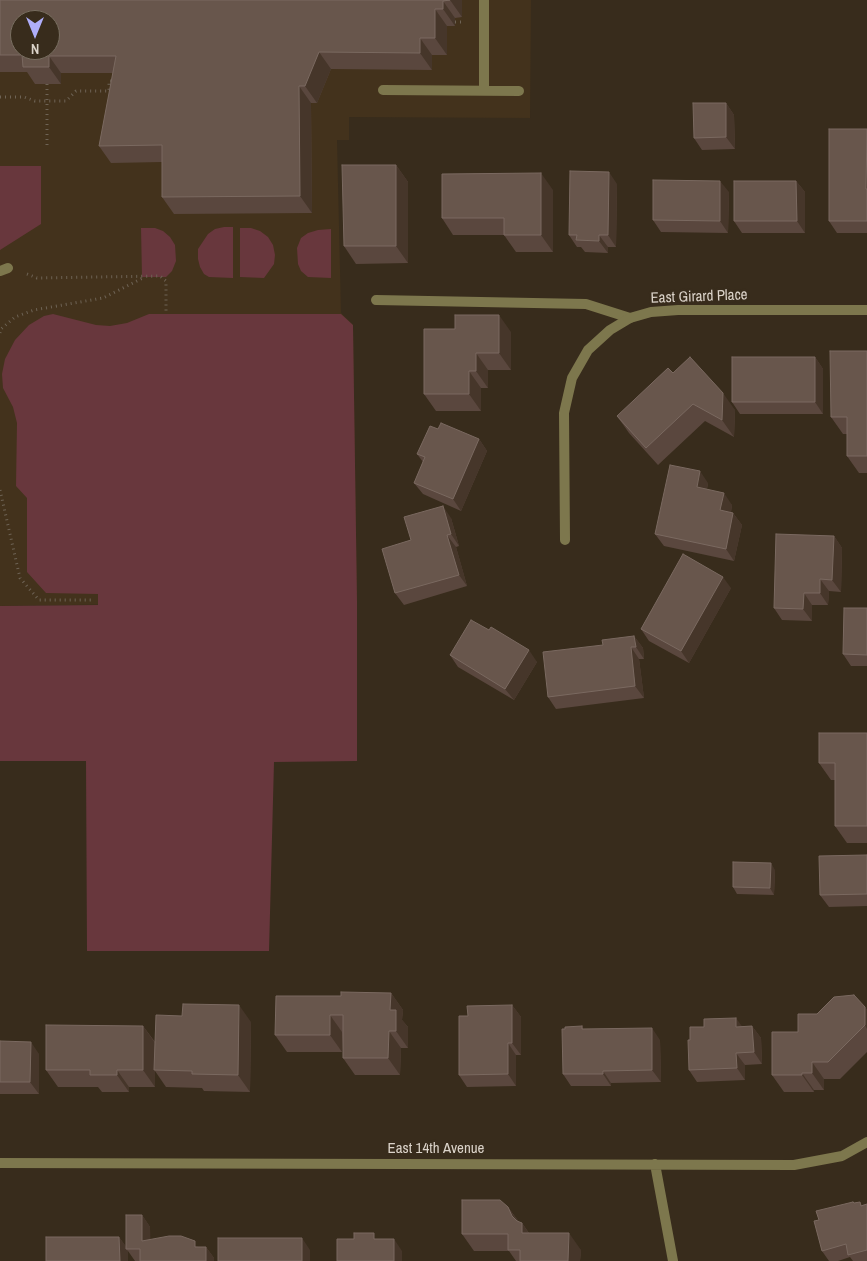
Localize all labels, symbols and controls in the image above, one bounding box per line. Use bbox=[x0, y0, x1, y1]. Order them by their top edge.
north arrow bbox=[10, 10, 60, 60]
text: N bbox=[31, 40, 39, 58]
street label: East Girard Place bbox=[650, 286, 748, 308]
street label: East 14th Avenue bbox=[388, 1140, 484, 1158]

